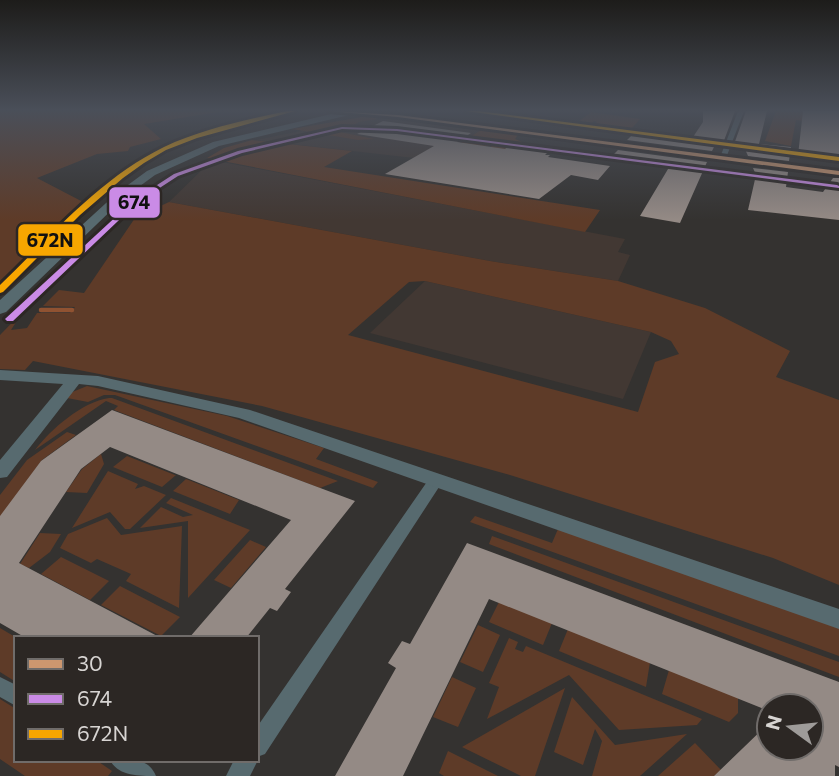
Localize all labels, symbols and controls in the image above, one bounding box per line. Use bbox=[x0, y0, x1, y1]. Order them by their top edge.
line badge: 674 bbox=[108, 186, 161, 219]
text: 674 bbox=[118, 190, 151, 213]
line badge: 672N bbox=[17, 223, 84, 257]
text: 672N bbox=[26, 228, 74, 251]
legend bbox=[14, 636, 259, 762]
text: 30 bbox=[77, 650, 103, 675]
text: 674 bbox=[77, 685, 112, 710]
north arrow bbox=[755, 692, 825, 762]
text: N bbox=[760, 713, 786, 732]
text: 672N bbox=[77, 720, 128, 745]

